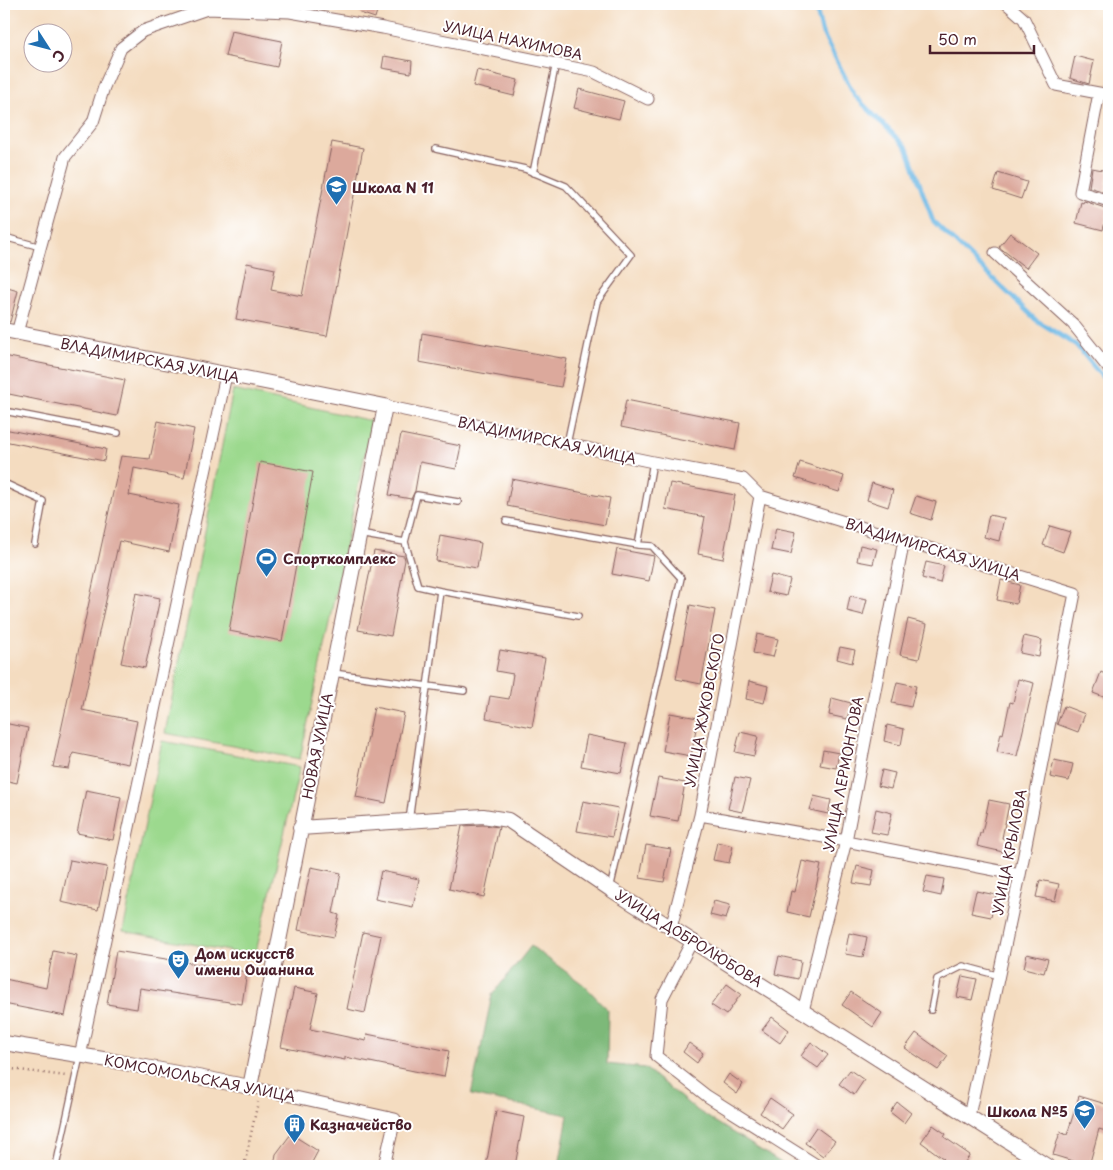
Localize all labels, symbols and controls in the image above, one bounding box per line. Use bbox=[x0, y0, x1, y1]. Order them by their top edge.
street label: УЛИЦА НАХИМОВА bbox=[442, 15, 584, 65]
north arrow bbox=[22, 22, 72, 72]
scale bar bbox=[930, 22, 1034, 54]
text: 50 m bbox=[938, 27, 977, 50]
text: С bbox=[47, 46, 71, 66]
school or university icon: Школа N 11 bbox=[324, 175, 348, 206]
place label: Школа N 11 bbox=[352, 177, 434, 198]
street label: ВЛАДИМИРСКАЯ УЛИЦА bbox=[59, 332, 242, 388]
street label: ВЛАДИМИРСКАЯ УЛИЦА bbox=[456, 411, 639, 469]
street label: ВЛАДИМИРСКАЯ УЛИЦА bbox=[843, 512, 1023, 586]
sports icon: Спорткомплекс bbox=[255, 546, 279, 577]
place label: Спорткомплекс bbox=[283, 548, 396, 569]
street label: УЛИЦА ЖУКОВСКОГО bbox=[679, 631, 729, 789]
street label: НОВАЯ УЛИЦА bbox=[296, 691, 338, 801]
street label: УЛИЦА ЛЕРМОНТОВА bbox=[818, 694, 868, 854]
street label: УЛИЦА КРЫЛОВА bbox=[987, 787, 1031, 917]
street label: УЛИЦА ДОБРОЛЮБОВА bbox=[611, 884, 767, 992]
place label: Дом искусств имени Ошанина bbox=[194, 943, 314, 980]
theatre icon: Дом искусств имени Ошанина bbox=[167, 949, 191, 980]
street label: КОМСОМОЛЬСКАЯ УЛИЦА bbox=[103, 1049, 298, 1107]
school or university icon: Школа №5 bbox=[1072, 1099, 1096, 1130]
place label: Школа №5 bbox=[987, 1101, 1068, 1122]
building icon: Казначейство bbox=[282, 1112, 306, 1143]
place label: Казначейство bbox=[310, 1114, 412, 1135]

